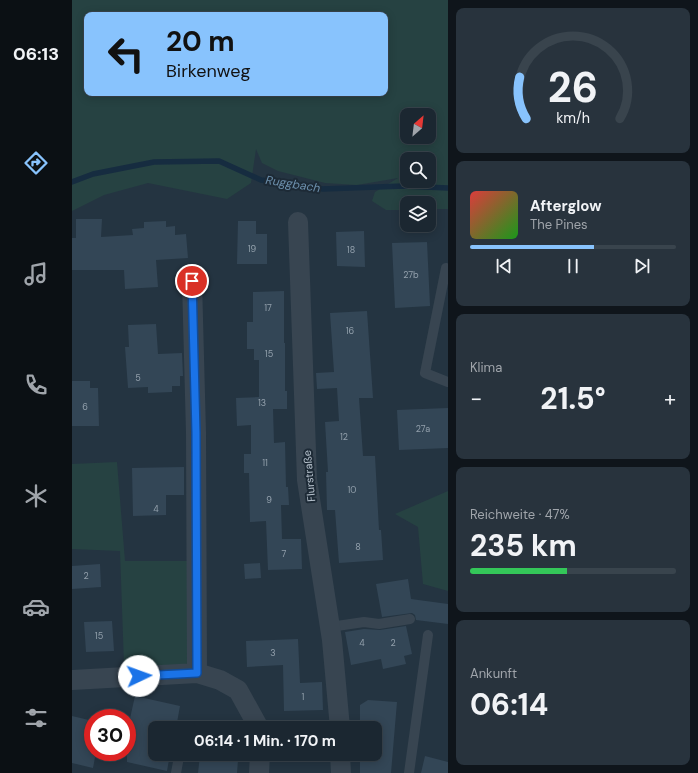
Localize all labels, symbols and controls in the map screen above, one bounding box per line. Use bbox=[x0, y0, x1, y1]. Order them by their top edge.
text: 20 m bbox=[166, 23, 235, 60]
icon: left bbox=[100, 28, 152, 80]
text: 06:13 bbox=[13, 42, 59, 66]
text: Birkenweg bbox=[166, 59, 250, 83]
text: 26 bbox=[548, 60, 598, 114]
north arrow bbox=[400, 108, 436, 144]
map controls bbox=[400, 108, 436, 232]
text: km/h bbox=[556, 108, 590, 126]
icon: directions bbox=[22, 149, 50, 177]
button: search bbox=[400, 152, 436, 188]
water label: Ruggbach bbox=[264, 172, 322, 196]
button: layers bbox=[400, 196, 436, 232]
text: Afterglow bbox=[530, 196, 602, 216]
text: The Pines bbox=[530, 216, 588, 233]
house number: 19 bbox=[248, 243, 257, 255]
house number: 18 bbox=[347, 244, 355, 256]
icon: previous bbox=[493, 255, 515, 277]
icon: pause bbox=[562, 255, 584, 277]
icon: next bbox=[631, 255, 653, 277]
icon: music bbox=[22, 260, 50, 288]
pin bbox=[175, 264, 209, 298]
house number: 27b bbox=[403, 269, 419, 281]
icon: arrive bbox=[181, 270, 203, 292]
house number: 17 bbox=[264, 302, 272, 314]
house number: 16 bbox=[346, 325, 355, 337]
house number: 15 bbox=[265, 348, 273, 360]
text: Klima bbox=[470, 359, 502, 376]
icon: phone bbox=[22, 371, 50, 399]
house number: 5 bbox=[135, 372, 141, 384]
text: 21.5° bbox=[540, 379, 606, 418]
text: − bbox=[470, 384, 482, 413]
text: + bbox=[664, 384, 676, 413]
house number: 13 bbox=[258, 397, 266, 409]
house number: 6 bbox=[82, 401, 88, 413]
house number: 27a bbox=[416, 423, 430, 435]
house number: 12 bbox=[340, 431, 348, 443]
street label: Flurstraße bbox=[300, 450, 318, 502]
house number: 11 bbox=[262, 457, 268, 469]
icon: climate bbox=[22, 482, 50, 510]
house number: 10 bbox=[348, 484, 356, 496]
house number: 9 bbox=[266, 494, 272, 506]
house number: 4 bbox=[153, 503, 159, 515]
text: Reichweite · 47% bbox=[470, 506, 570, 523]
text: 235 km bbox=[470, 526, 577, 565]
house number: 8 bbox=[355, 541, 361, 553]
house number: 7 bbox=[282, 548, 287, 560]
house number: 2 bbox=[83, 570, 89, 582]
icon: car bbox=[22, 593, 50, 621]
house number: 15 bbox=[95, 630, 103, 642]
house number: 4 bbox=[359, 637, 365, 649]
house number: 2 bbox=[390, 637, 396, 649]
house number: 3 bbox=[270, 647, 276, 659]
position arrow bbox=[118, 655, 160, 697]
text: Ankunft bbox=[470, 665, 517, 682]
text: 06:14 bbox=[470, 685, 548, 724]
house number: 1 bbox=[302, 691, 305, 703]
icon: filters bbox=[22, 704, 50, 732]
speed limit sign: 30 bbox=[84, 709, 136, 761]
text: 06:14 · 1 Min. · 170 m bbox=[194, 731, 336, 751]

